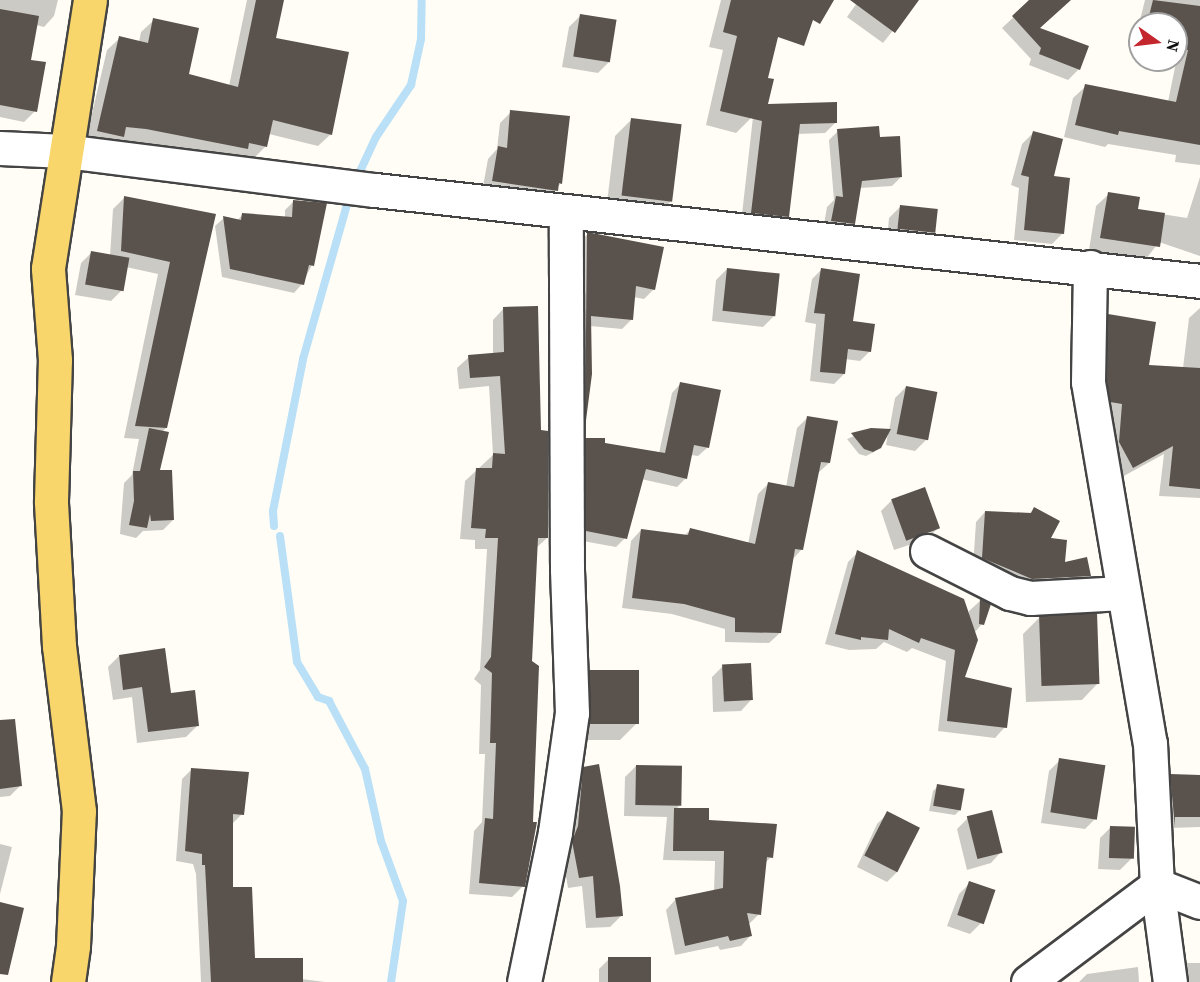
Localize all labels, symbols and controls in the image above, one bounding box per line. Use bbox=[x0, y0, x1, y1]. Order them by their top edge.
north arrow bbox=[1128, 12, 1188, 72]
text: N bbox=[1161, 38, 1186, 54]

